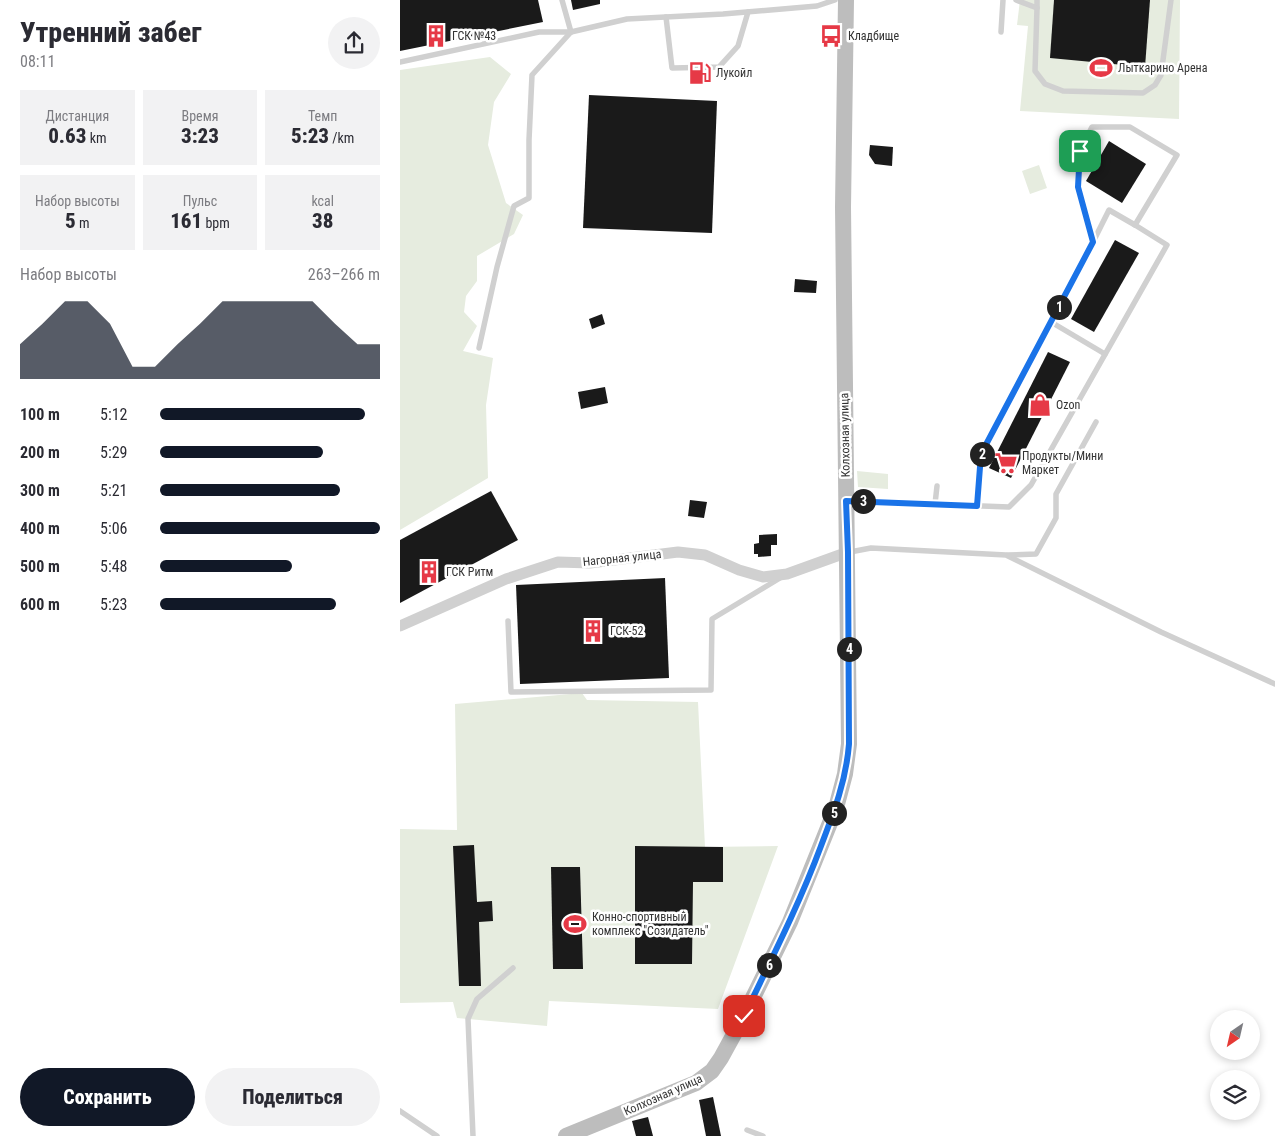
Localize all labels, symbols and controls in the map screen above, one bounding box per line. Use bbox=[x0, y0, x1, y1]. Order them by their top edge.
text: Утренний забег bbox=[20, 16, 202, 49]
button: share bbox=[328, 17, 380, 69]
building icon: ГСК №43 bbox=[423, 23, 449, 49]
bus stop icon: Кладбище bbox=[818, 23, 844, 49]
place label: ГСК №43 bbox=[452, 29, 496, 43]
place label: Кладбище bbox=[848, 29, 900, 43]
text: 08:11 bbox=[20, 52, 55, 71]
sports icon: Лыткарино Арена bbox=[1088, 55, 1114, 81]
fuel station icon: Лукойл bbox=[687, 60, 713, 86]
place label: Лыткарино Арена bbox=[1118, 61, 1208, 75]
place label: Лукойл bbox=[716, 66, 752, 80]
text: Дистанция bbox=[45, 108, 109, 124]
text: Время bbox=[182, 108, 218, 124]
text: Темп bbox=[308, 108, 337, 124]
text: 0.63 bbox=[48, 124, 86, 148]
text: 3:23 bbox=[181, 124, 219, 148]
text: 5:23 bbox=[291, 124, 329, 148]
text: km bbox=[86, 130, 107, 146]
text: /km bbox=[329, 130, 354, 146]
pin bbox=[1059, 130, 1101, 172]
icon: arrive bbox=[1066, 137, 1094, 165]
text: Набор высоты bbox=[35, 193, 120, 209]
text: Пульс bbox=[183, 193, 217, 209]
text: kcal bbox=[311, 193, 334, 209]
text: 5 bbox=[65, 209, 76, 233]
text: 161 bbox=[170, 209, 202, 233]
text: 38 bbox=[312, 209, 333, 233]
text: m bbox=[76, 215, 90, 231]
text: bpm bbox=[202, 215, 230, 231]
text: Набор высоты bbox=[20, 265, 117, 284]
text: 263–266 m bbox=[308, 265, 380, 284]
pin: 1 bbox=[1046, 294, 1072, 320]
text: 1 bbox=[1056, 299, 1063, 315]
street label: Колхозная улица bbox=[837, 392, 853, 477]
shop icon: Ozon bbox=[1027, 392, 1053, 418]
place label: Ozon bbox=[1056, 398, 1080, 412]
text: 100 m bbox=[20, 405, 60, 424]
text: 5:12 bbox=[100, 405, 127, 424]
pin: 2 bbox=[970, 442, 994, 466]
text: 200 m bbox=[20, 443, 60, 462]
text: 5:29 bbox=[100, 443, 127, 462]
text: 2 bbox=[979, 446, 986, 462]
place label: Продукты/Мини Маркет bbox=[1022, 449, 1103, 477]
supermarket icon: Продукты/Мини Маркет bbox=[993, 450, 1019, 476]
text: 300 m bbox=[20, 481, 60, 500]
text: 5:21 bbox=[100, 481, 127, 500]
pin: 3 bbox=[850, 488, 876, 514]
text: 3 bbox=[860, 493, 867, 509]
text: 400 m bbox=[20, 519, 60, 538]
text: 5:06 bbox=[100, 519, 127, 538]
street label: Нагорная улица bbox=[582, 547, 662, 569]
text: 500 m bbox=[20, 557, 60, 576]
text: 5:48 bbox=[100, 557, 127, 576]
building icon: ГСК Ритм bbox=[416, 559, 442, 585]
place label: ГСК Ритм bbox=[446, 565, 493, 579]
text: 600 m bbox=[20, 595, 60, 614]
text: 5:23 bbox=[100, 595, 127, 614]
building icon: ГСК-52 bbox=[580, 618, 606, 644]
place label: ГСК-52 bbox=[610, 624, 644, 638]
pin: 4 bbox=[836, 636, 862, 662]
text: 4 bbox=[846, 641, 853, 657]
pin: 5 bbox=[822, 800, 846, 826]
text: 5 bbox=[831, 805, 838, 821]
place label: Конно-спортивный комплекс "Созидатель" bbox=[592, 910, 709, 938]
sports icon: Конно-спортивный комплекс "Созидатель" bbox=[562, 911, 588, 937]
pin: 6 bbox=[756, 952, 782, 978]
text: 6 bbox=[766, 957, 773, 973]
pin bbox=[723, 995, 765, 1037]
icon: check bbox=[730, 1002, 758, 1030]
north arrow bbox=[1210, 1010, 1260, 1060]
map controls bbox=[1210, 1010, 1260, 1120]
button: Сохранить bbox=[20, 1068, 195, 1126]
button: Поделиться bbox=[205, 1068, 380, 1126]
button: layers bbox=[1210, 1070, 1260, 1120]
street label: Колхозная улица bbox=[622, 1071, 705, 1119]

